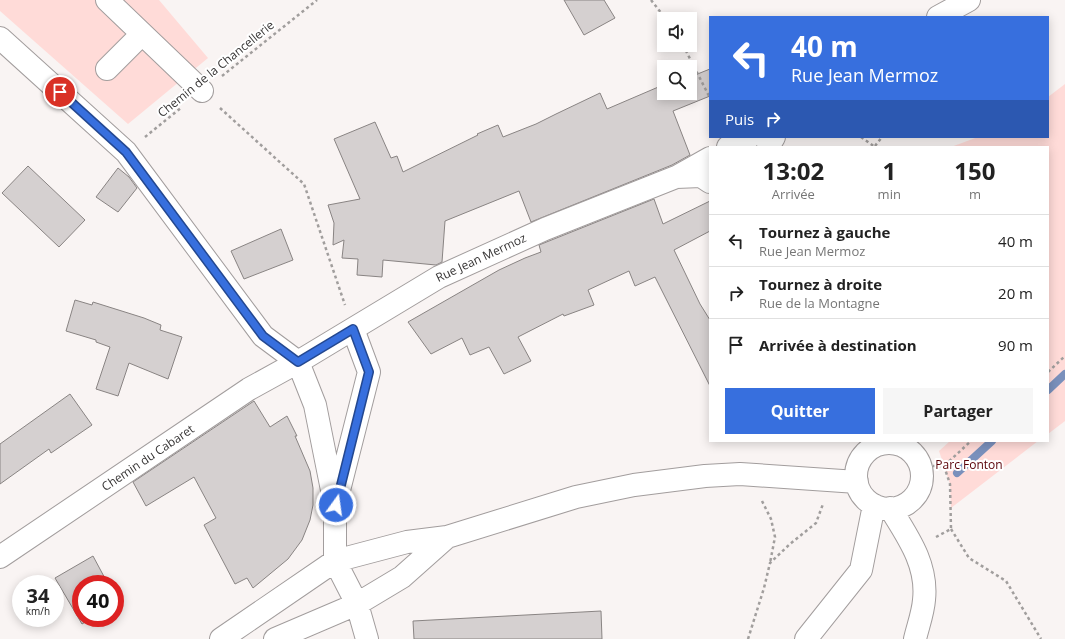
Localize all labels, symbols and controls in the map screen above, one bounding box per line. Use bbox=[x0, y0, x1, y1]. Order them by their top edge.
map controls bbox=[657, 12, 697, 100]
button: sound bbox=[657, 12, 697, 52]
street label: Chemin de la Chancellerie bbox=[154, 16, 278, 121]
text: 40 m bbox=[791, 27, 858, 65]
icon: left bbox=[725, 32, 777, 84]
button: search bbox=[657, 60, 697, 100]
text: Rue Jean Mermoz bbox=[791, 63, 938, 87]
pin bbox=[43, 75, 77, 109]
icon: arrive bbox=[49, 81, 71, 103]
icon: right bbox=[762, 108, 784, 130]
text: Puis bbox=[725, 109, 754, 129]
text: 13:02 bbox=[762, 154, 824, 187]
text: 1 bbox=[882, 154, 896, 187]
text: 150 bbox=[954, 154, 996, 187]
text: Arrivée bbox=[772, 185, 815, 203]
text: min bbox=[878, 185, 901, 203]
text: m bbox=[969, 185, 981, 203]
text: Tournez à gauche bbox=[759, 222, 890, 242]
street label: Rue Jean Mermoz bbox=[433, 229, 529, 286]
icon: left bbox=[725, 230, 747, 252]
text: 40 m bbox=[998, 231, 1033, 251]
text: Rue Jean Mermoz bbox=[759, 242, 865, 260]
text: Tournez à droite bbox=[759, 274, 882, 294]
icon: right bbox=[725, 282, 747, 304]
text: 20 m bbox=[998, 283, 1033, 303]
text: Rue de la Montagne bbox=[759, 294, 880, 312]
icon: arrive bbox=[725, 334, 747, 356]
text: Arrivée à destination bbox=[759, 335, 917, 355]
text: 90 m bbox=[998, 335, 1033, 355]
button: Quitter bbox=[725, 388, 875, 434]
button: Partager bbox=[883, 388, 1033, 434]
street label: Chemin du Cabaret bbox=[98, 420, 197, 495]
park label: Parc Fonton bbox=[935, 456, 1003, 473]
position arrow bbox=[315, 484, 357, 526]
speed limit sign: 40 bbox=[72, 575, 124, 627]
text: 34 bbox=[27, 582, 49, 609]
text: km/h bbox=[26, 604, 50, 618]

